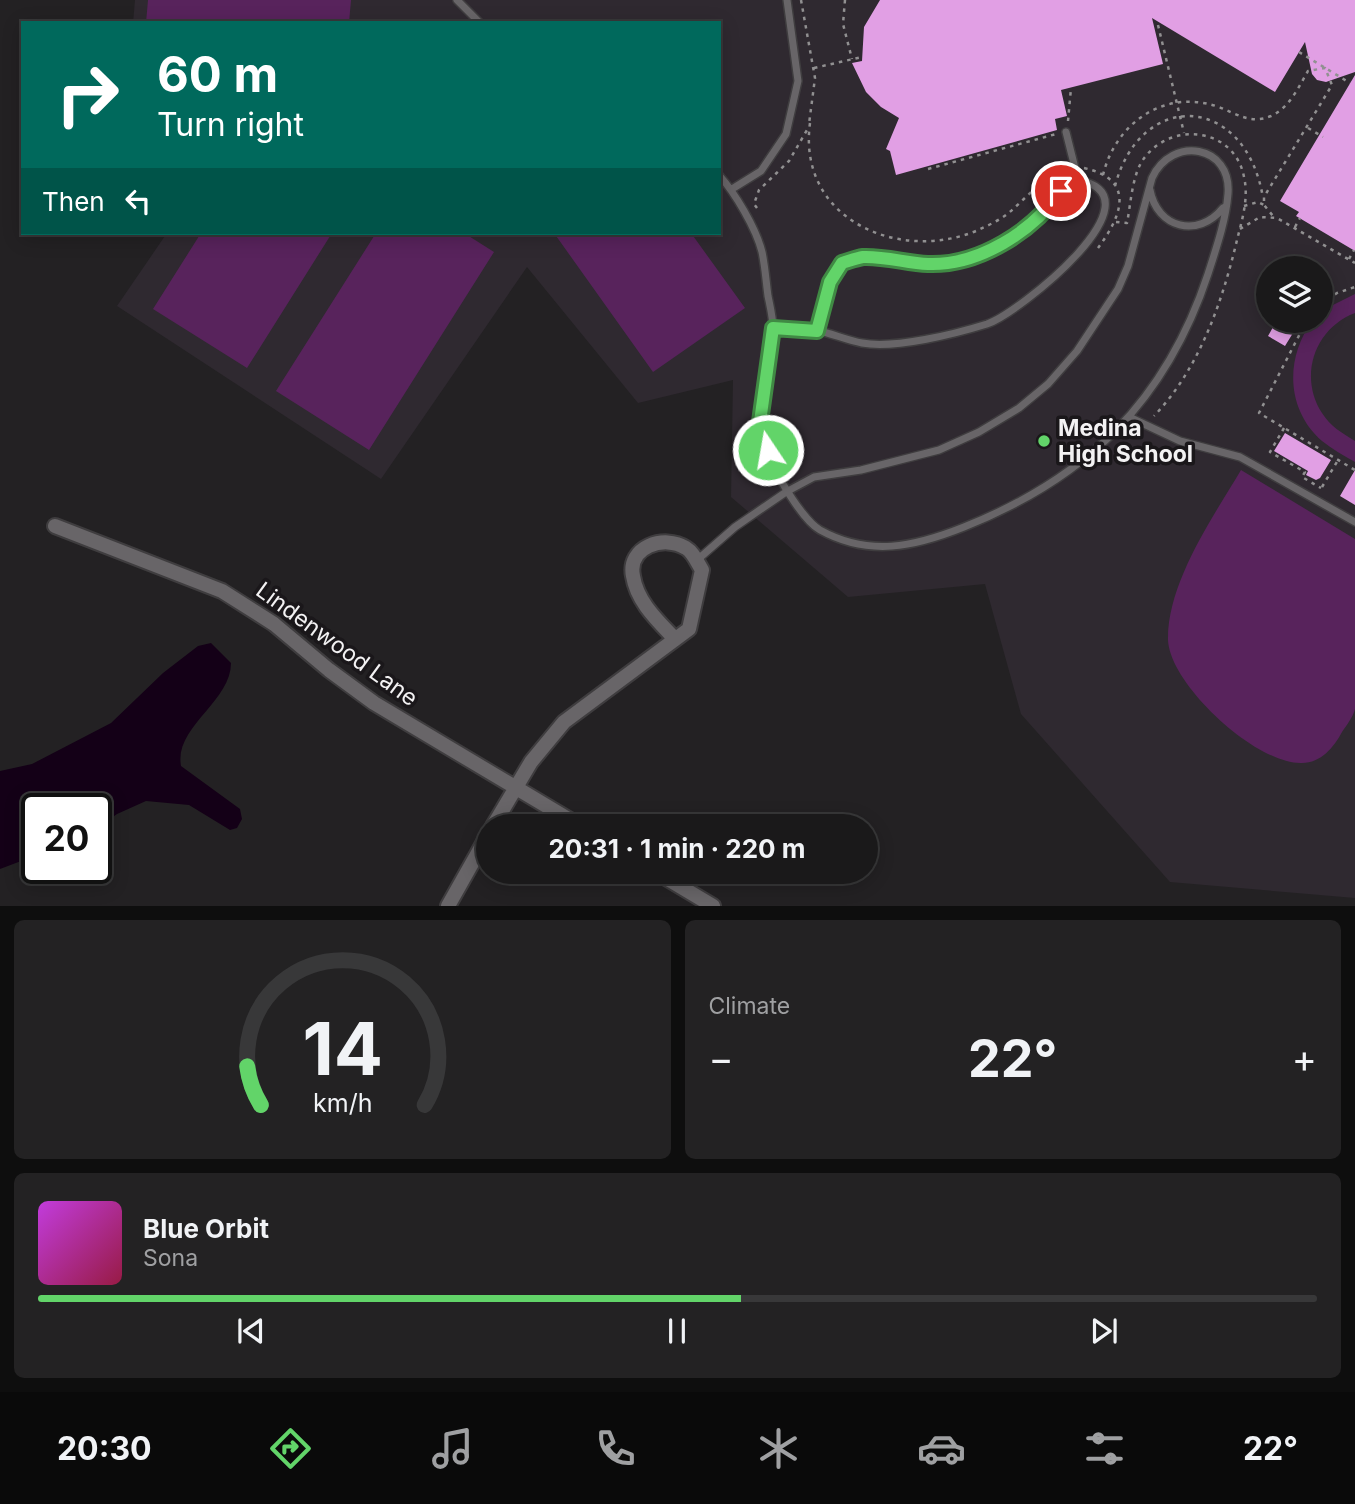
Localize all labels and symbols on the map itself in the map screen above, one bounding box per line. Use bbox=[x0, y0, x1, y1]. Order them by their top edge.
pin bbox=[1031, 161, 1091, 221]
position arrow bbox=[731, 413, 805, 487]
place label: Medina High School bbox=[1058, 414, 1193, 468]
marker: Medina High School bbox=[1036, 433, 1052, 449]
street label: Lindenwood Lane bbox=[251, 576, 423, 712]
speed limit sign: 20 bbox=[21, 793, 112, 884]

